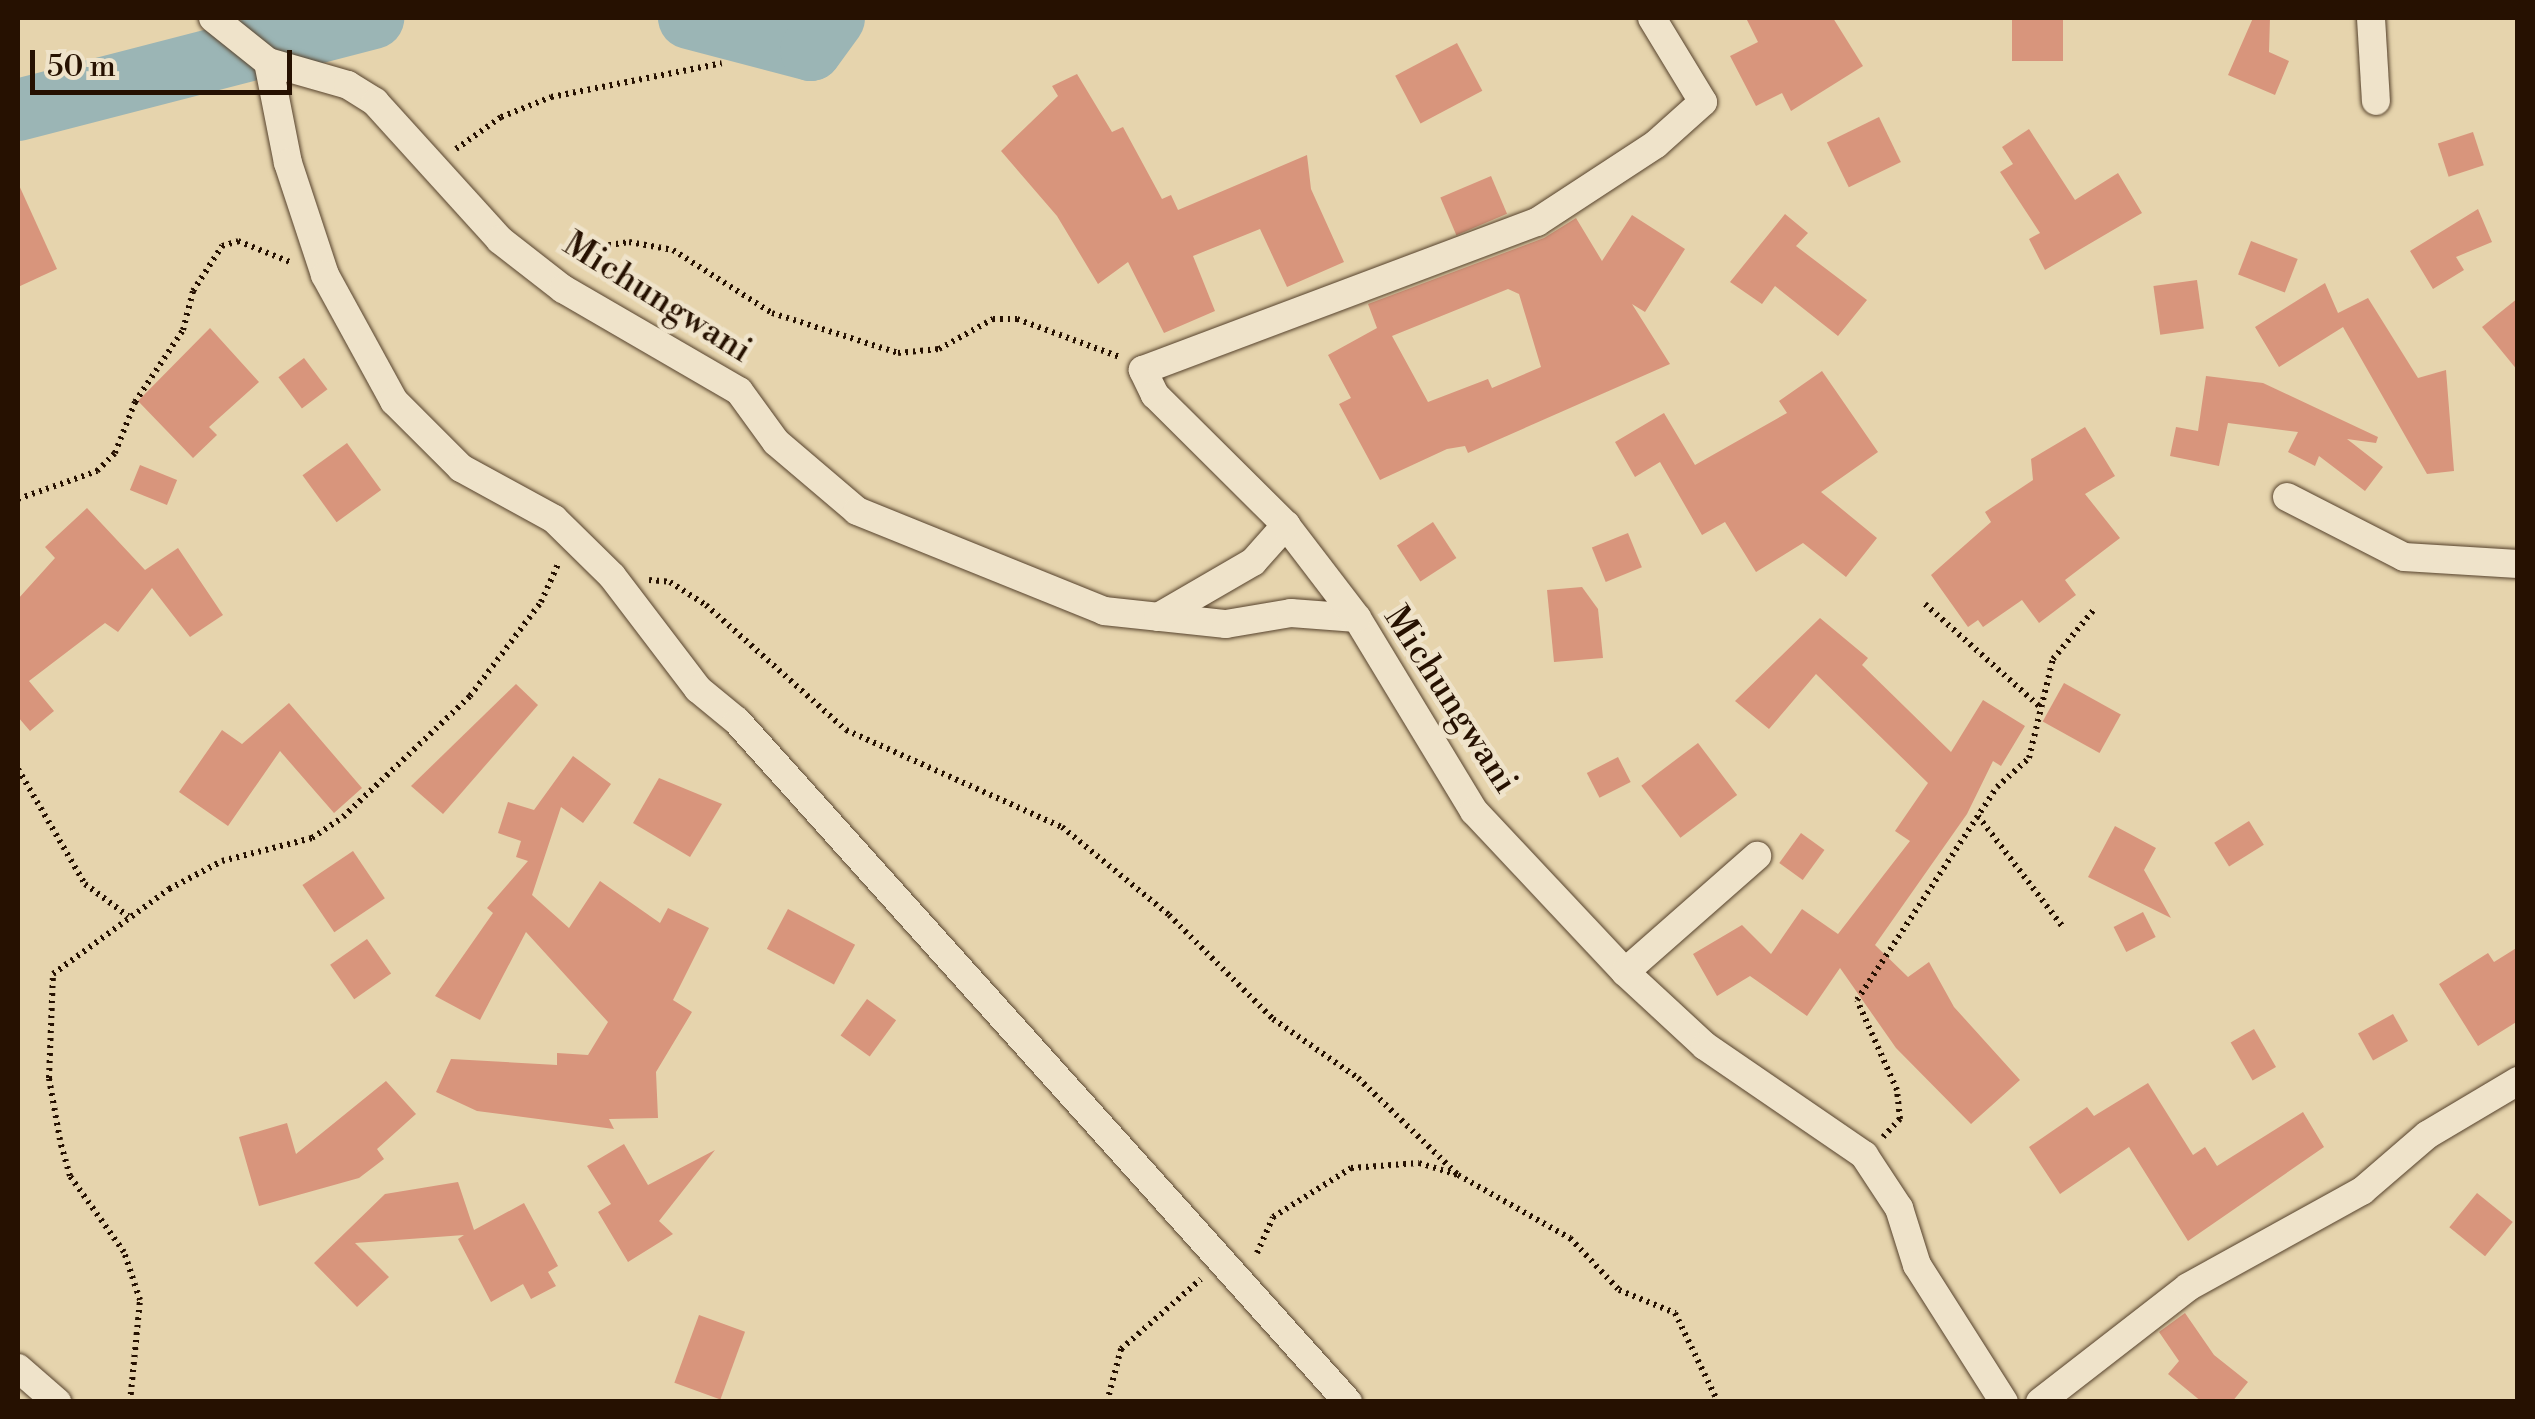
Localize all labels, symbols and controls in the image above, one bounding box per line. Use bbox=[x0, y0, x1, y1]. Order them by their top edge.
scale bar bbox=[35, 30, 298, 92]
text: 50 m bbox=[47, 48, 116, 86]
street label: Michungwani bbox=[555, 223, 759, 373]
street label: Michungwani bbox=[1374, 599, 1526, 801]

